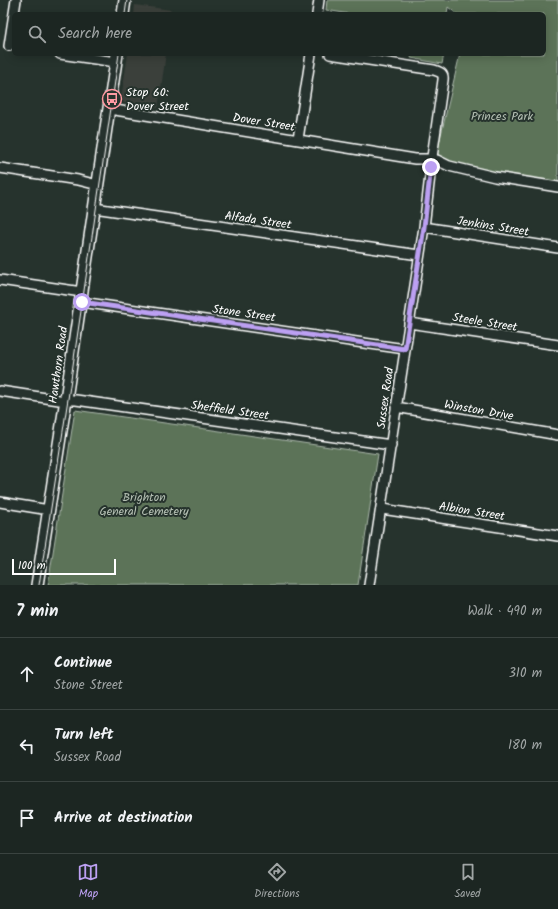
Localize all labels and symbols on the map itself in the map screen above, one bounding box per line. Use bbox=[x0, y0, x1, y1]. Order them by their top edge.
place label: Stop 60: Dover Street bbox=[126, 83, 189, 116]
bus stop icon: Stop 60: Dover Street bbox=[101, 88, 123, 110]
park label: Princes Park bbox=[471, 107, 533, 126]
street label: Dover Street bbox=[231, 108, 297, 137]
route end bbox=[422, 158, 440, 176]
street label: Alfada Street bbox=[223, 206, 293, 235]
street label: Jenkins Street bbox=[456, 211, 531, 242]
route start bbox=[73, 293, 91, 311]
street label: Stone Street bbox=[211, 300, 277, 327]
street label: Steele Street bbox=[451, 308, 519, 337]
street label: Hawthorn Road bbox=[44, 324, 73, 405]
street label: Sussex Road bbox=[372, 365, 399, 430]
street label: Winston Drive bbox=[443, 395, 516, 426]
street label: Sheffield Street bbox=[190, 396, 271, 425]
park label: Brighton General Cemetery bbox=[99, 488, 189, 521]
street label: Albion Street bbox=[438, 497, 507, 526]
scale bar bbox=[12, 557, 116, 576]

